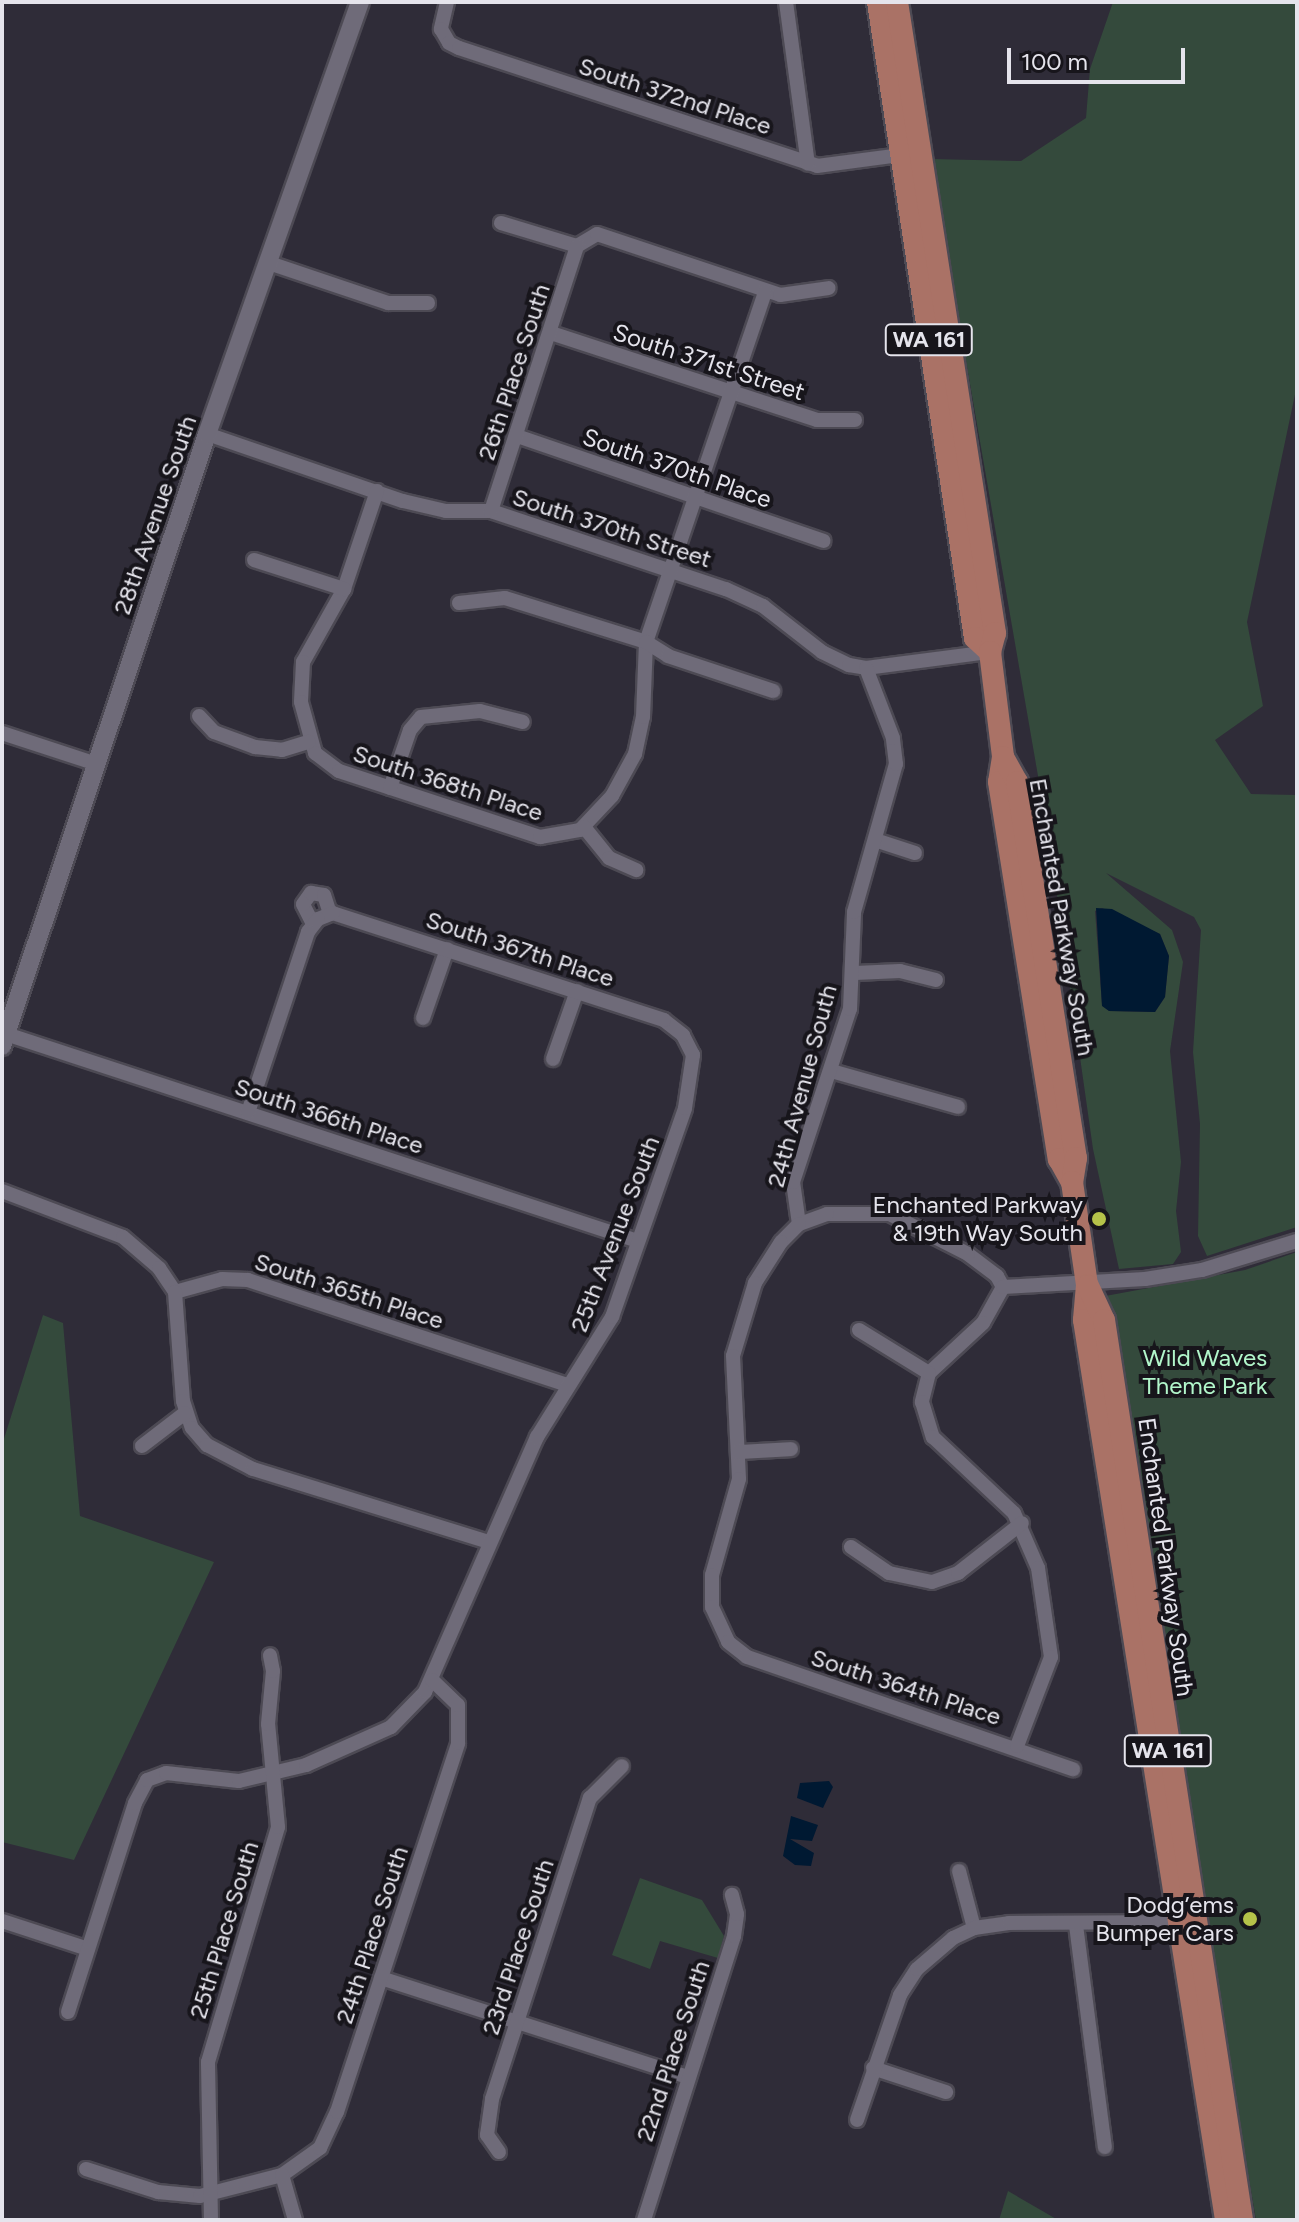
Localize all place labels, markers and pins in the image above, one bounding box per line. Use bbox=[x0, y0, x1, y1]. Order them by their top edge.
place label: Enchanted Parkway & 19th Way South bbox=[872, 1191, 1083, 1247]
marker: Enchanted Parkway & 19th Way South bbox=[1090, 1210, 1108, 1228]
place label: Dodg’ems Bumper Cars bbox=[1095, 1891, 1234, 1947]
marker: Dodg’ems Bumper Cars bbox=[1241, 1910, 1259, 1928]

